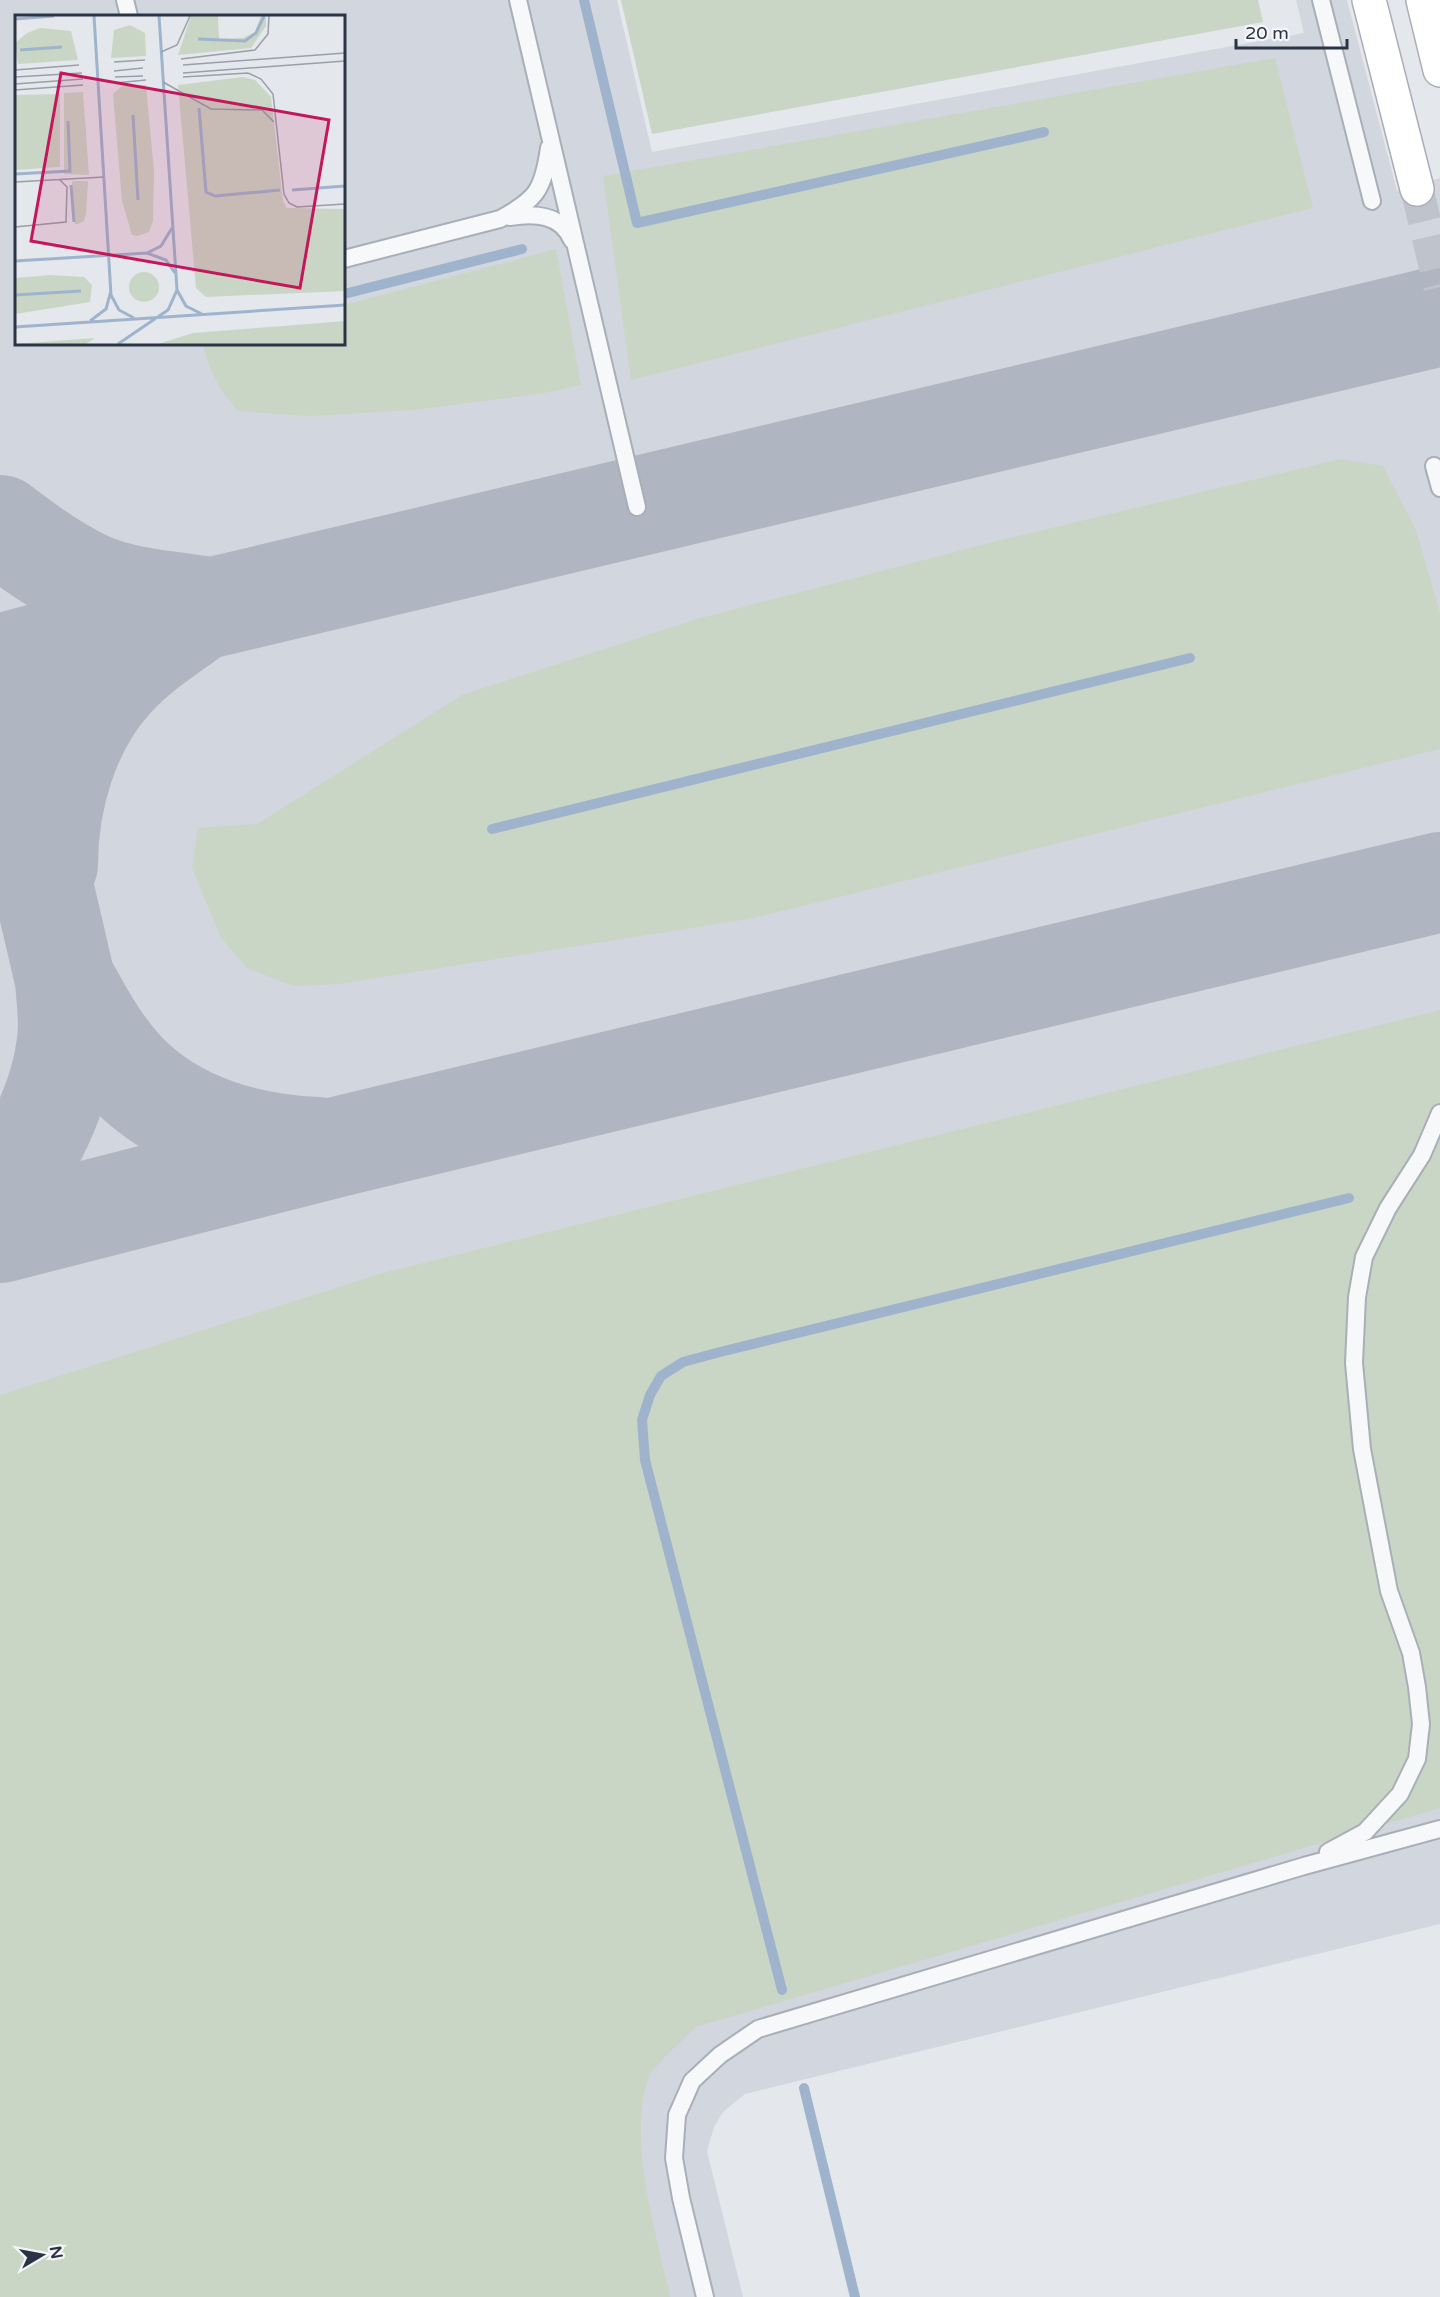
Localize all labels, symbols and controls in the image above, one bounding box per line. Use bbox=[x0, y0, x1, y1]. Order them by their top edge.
scale bar bbox=[1236, 12, 1347, 50]
inset map bbox=[15, 15, 345, 345]
text: 20 m bbox=[1245, 22, 1289, 44]
north arrow bbox=[12, 2225, 72, 2285]
text: N bbox=[45, 2245, 67, 2261]

